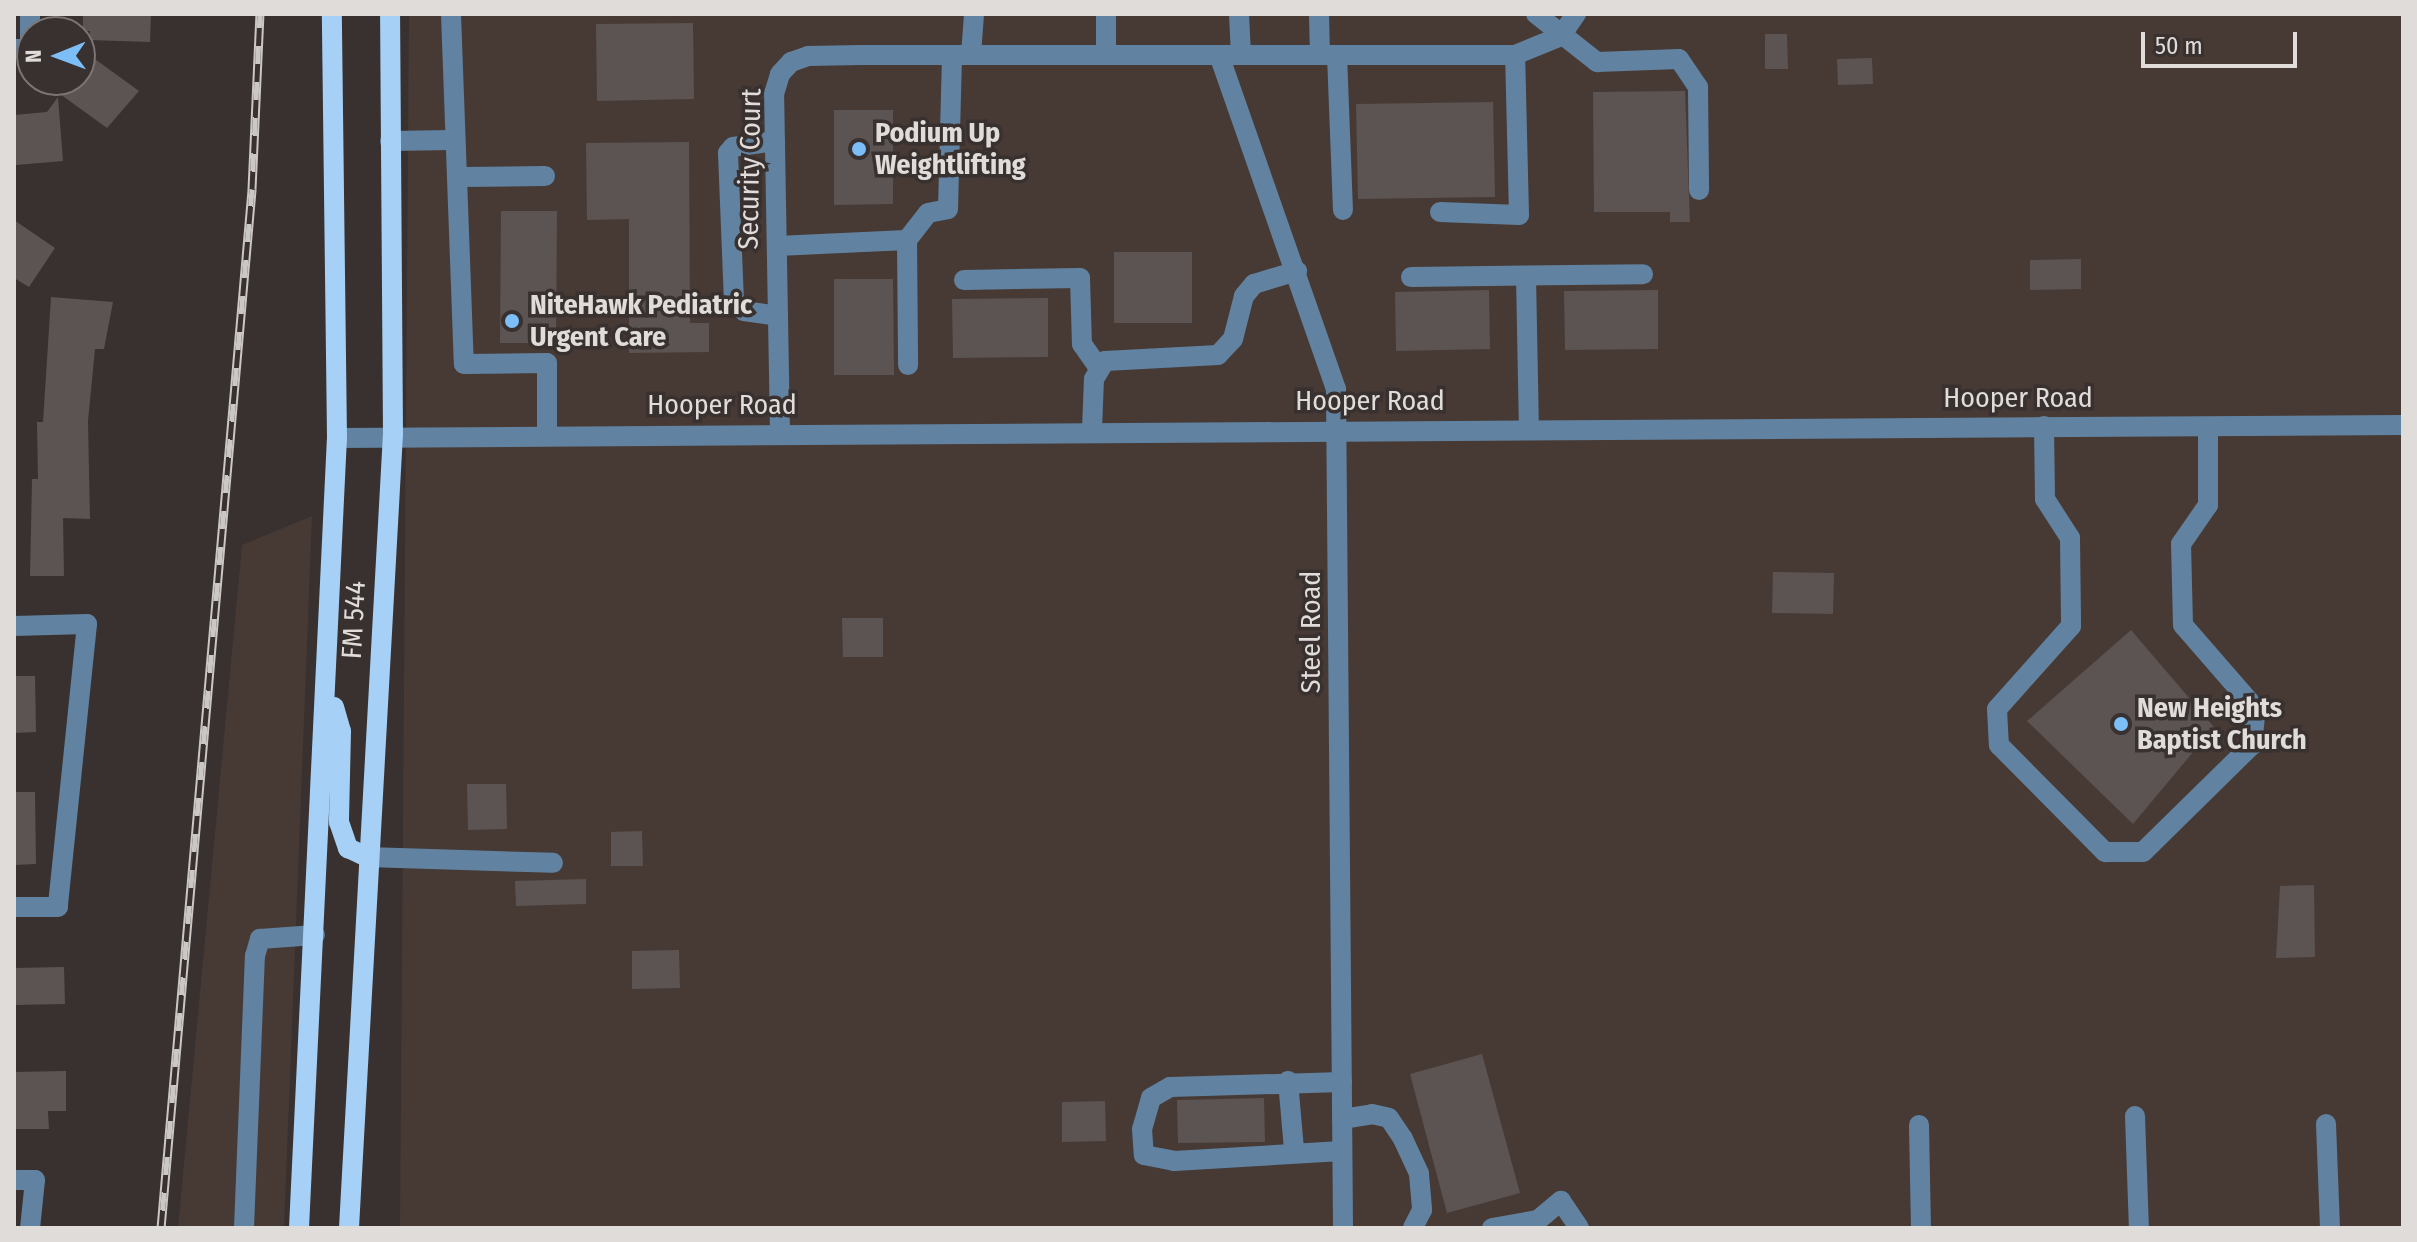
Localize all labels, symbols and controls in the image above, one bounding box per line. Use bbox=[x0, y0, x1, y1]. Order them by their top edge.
north arrow bbox=[16, 16, 96, 96]
scale bar bbox=[2145, 16, 2301, 66]
text: 50 m bbox=[2155, 32, 2203, 60]
text: N bbox=[20, 50, 47, 63]
street label: Security Court bbox=[732, 88, 768, 250]
place label: Podium Up Weightlifting bbox=[875, 116, 1026, 182]
marker: Podium Up Weightlifting bbox=[850, 140, 868, 158]
place label: NiteHawk Pediatric Urgent Care bbox=[530, 288, 752, 354]
marker: NiteHawk Pediatric Urgent Care bbox=[501, 310, 523, 332]
street label: Hooper Road bbox=[1943, 381, 2093, 415]
street label: Hooper Road bbox=[1295, 384, 1445, 418]
street label: Hooper Road bbox=[647, 388, 797, 422]
street label: Steel Road bbox=[1294, 571, 1328, 693]
street label: FM 544 bbox=[335, 580, 373, 660]
place label: New Heights Baptist Church bbox=[2137, 691, 2307, 757]
marker: New Heights Baptist Church bbox=[2112, 715, 2130, 733]

